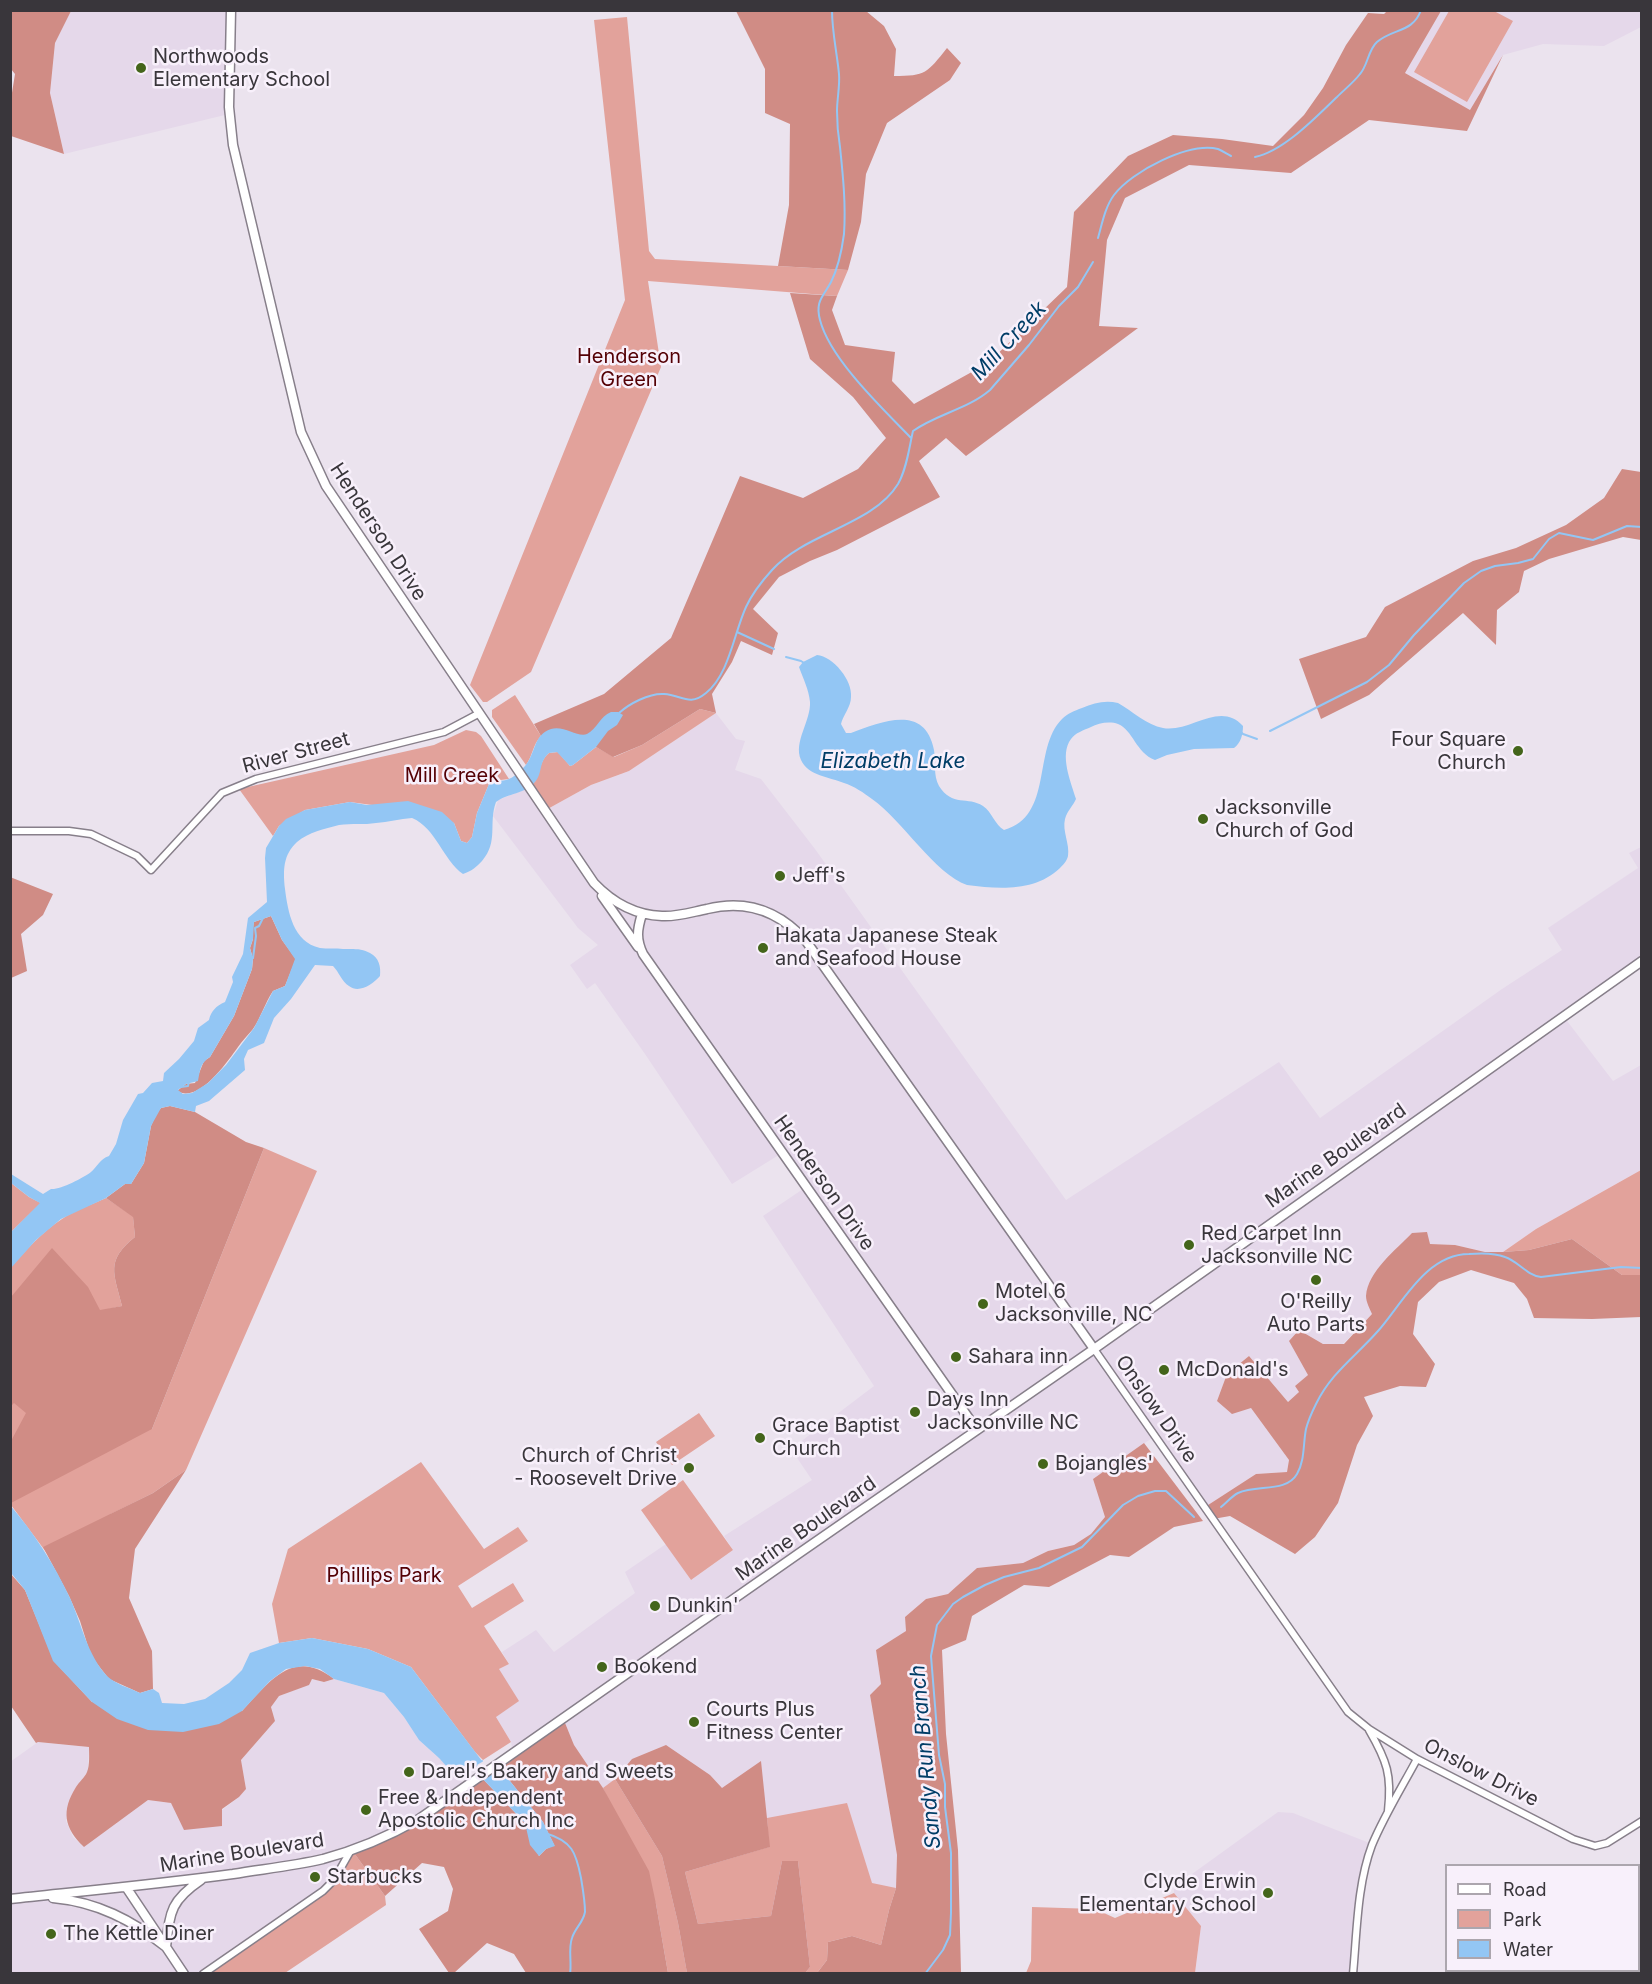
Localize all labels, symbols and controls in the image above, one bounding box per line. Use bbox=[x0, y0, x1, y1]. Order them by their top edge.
place label: Northwoods Elementary School bbox=[153, 45, 330, 92]
marker: Northwoods Elementary School bbox=[134, 61, 148, 75]
water label: Mill Creek bbox=[966, 296, 1052, 386]
park label: Henderson Green bbox=[577, 345, 681, 392]
street label: Henderson Drive bbox=[325, 459, 431, 605]
street label: River Street bbox=[240, 727, 352, 779]
place label: Four Square Church bbox=[1391, 728, 1506, 775]
marker: Four Square Church bbox=[1511, 744, 1525, 758]
water label: Elizabeth Lake bbox=[820, 749, 966, 775]
park label: Mill Creek bbox=[405, 764, 499, 788]
place label: Jacksonville Church of God bbox=[1215, 796, 1354, 843]
marker: Jacksonville Church of God bbox=[1196, 812, 1210, 826]
place label: Jeff's bbox=[792, 864, 846, 888]
marker: Jeff's bbox=[773, 869, 787, 883]
place label: Hakata Japanese Steak and Seafood House bbox=[775, 924, 998, 971]
marker: Hakata Japanese Steak and Seafood House bbox=[756, 941, 770, 955]
street label: Marine Boulevard bbox=[1261, 1099, 1411, 1213]
street label: Henderson Drive bbox=[768, 1111, 880, 1255]
place label: Red Carpet Inn Jacksonville NC bbox=[1201, 1222, 1353, 1269]
marker: Red Carpet Inn Jacksonville NC bbox=[1182, 1238, 1196, 1252]
marker: O'Reilly Auto Parts bbox=[1309, 1273, 1323, 1287]
place label: Motel 6 Jacksonville, NC bbox=[995, 1280, 1153, 1327]
place label: O'Reilly Auto Parts bbox=[1267, 1290, 1365, 1337]
marker: Motel 6 Jacksonville, NC bbox=[976, 1297, 990, 1311]
place label: Sahara inn bbox=[968, 1345, 1068, 1369]
marker: Sahara inn bbox=[949, 1350, 963, 1364]
street label: Onslow Drive bbox=[1110, 1351, 1202, 1467]
place label: McDonald's bbox=[1176, 1358, 1289, 1382]
marker: McDonald's bbox=[1157, 1363, 1171, 1377]
place label: Days Inn Jacksonville NC bbox=[927, 1388, 1079, 1435]
marker: Days Inn Jacksonville NC bbox=[908, 1405, 922, 1419]
place label: Grace Baptist Church bbox=[772, 1414, 899, 1461]
marker: Grace Baptist Church bbox=[753, 1431, 767, 1445]
place label: Church of Christ - Roosevelt Drive bbox=[514, 1444, 677, 1491]
place label: Bojangles' bbox=[1055, 1452, 1153, 1476]
marker: Bojangles' bbox=[1036, 1457, 1050, 1471]
marker: Church of Christ - Roosevelt Drive bbox=[682, 1461, 696, 1475]
street label: Marine Boulevard bbox=[731, 1472, 881, 1586]
park label: Phillips Park bbox=[326, 1564, 442, 1588]
place label: Dunkin' bbox=[667, 1594, 739, 1618]
marker: Dunkin' bbox=[648, 1599, 662, 1613]
place label: Bookend bbox=[614, 1655, 697, 1679]
marker: Bookend bbox=[595, 1660, 609, 1674]
water label: Sandy Run Branch bbox=[905, 1664, 947, 1850]
place label: Courts Plus Fitness Center bbox=[706, 1698, 843, 1745]
marker: Courts Plus Fitness Center bbox=[687, 1715, 701, 1729]
street label: Onslow Drive bbox=[1420, 1734, 1542, 1812]
place label: Darel's Bakery and Sweets bbox=[421, 1760, 674, 1784]
marker: Darel's Bakery and Sweets bbox=[402, 1765, 416, 1779]
place label: Free & Independent Apostolic Church Inc bbox=[378, 1786, 575, 1833]
marker: Free & Independent Apostolic Church Inc bbox=[359, 1803, 373, 1817]
street label: Marine Boulevard bbox=[158, 1828, 326, 1878]
legend bbox=[1445, 1864, 1640, 1972]
place label: Starbucks bbox=[327, 1865, 423, 1889]
marker: Starbucks bbox=[308, 1870, 322, 1884]
place label: Clyde Erwin Elementary School bbox=[1079, 1870, 1256, 1917]
text: Road bbox=[1503, 1879, 1546, 1900]
marker: Clyde Erwin Elementary School bbox=[1261, 1886, 1275, 1900]
text: Park bbox=[1503, 1909, 1542, 1930]
place label: The Kettle Diner bbox=[63, 1922, 214, 1946]
marker: The Kettle Diner bbox=[44, 1927, 58, 1941]
text: Water bbox=[1503, 1939, 1553, 1960]

